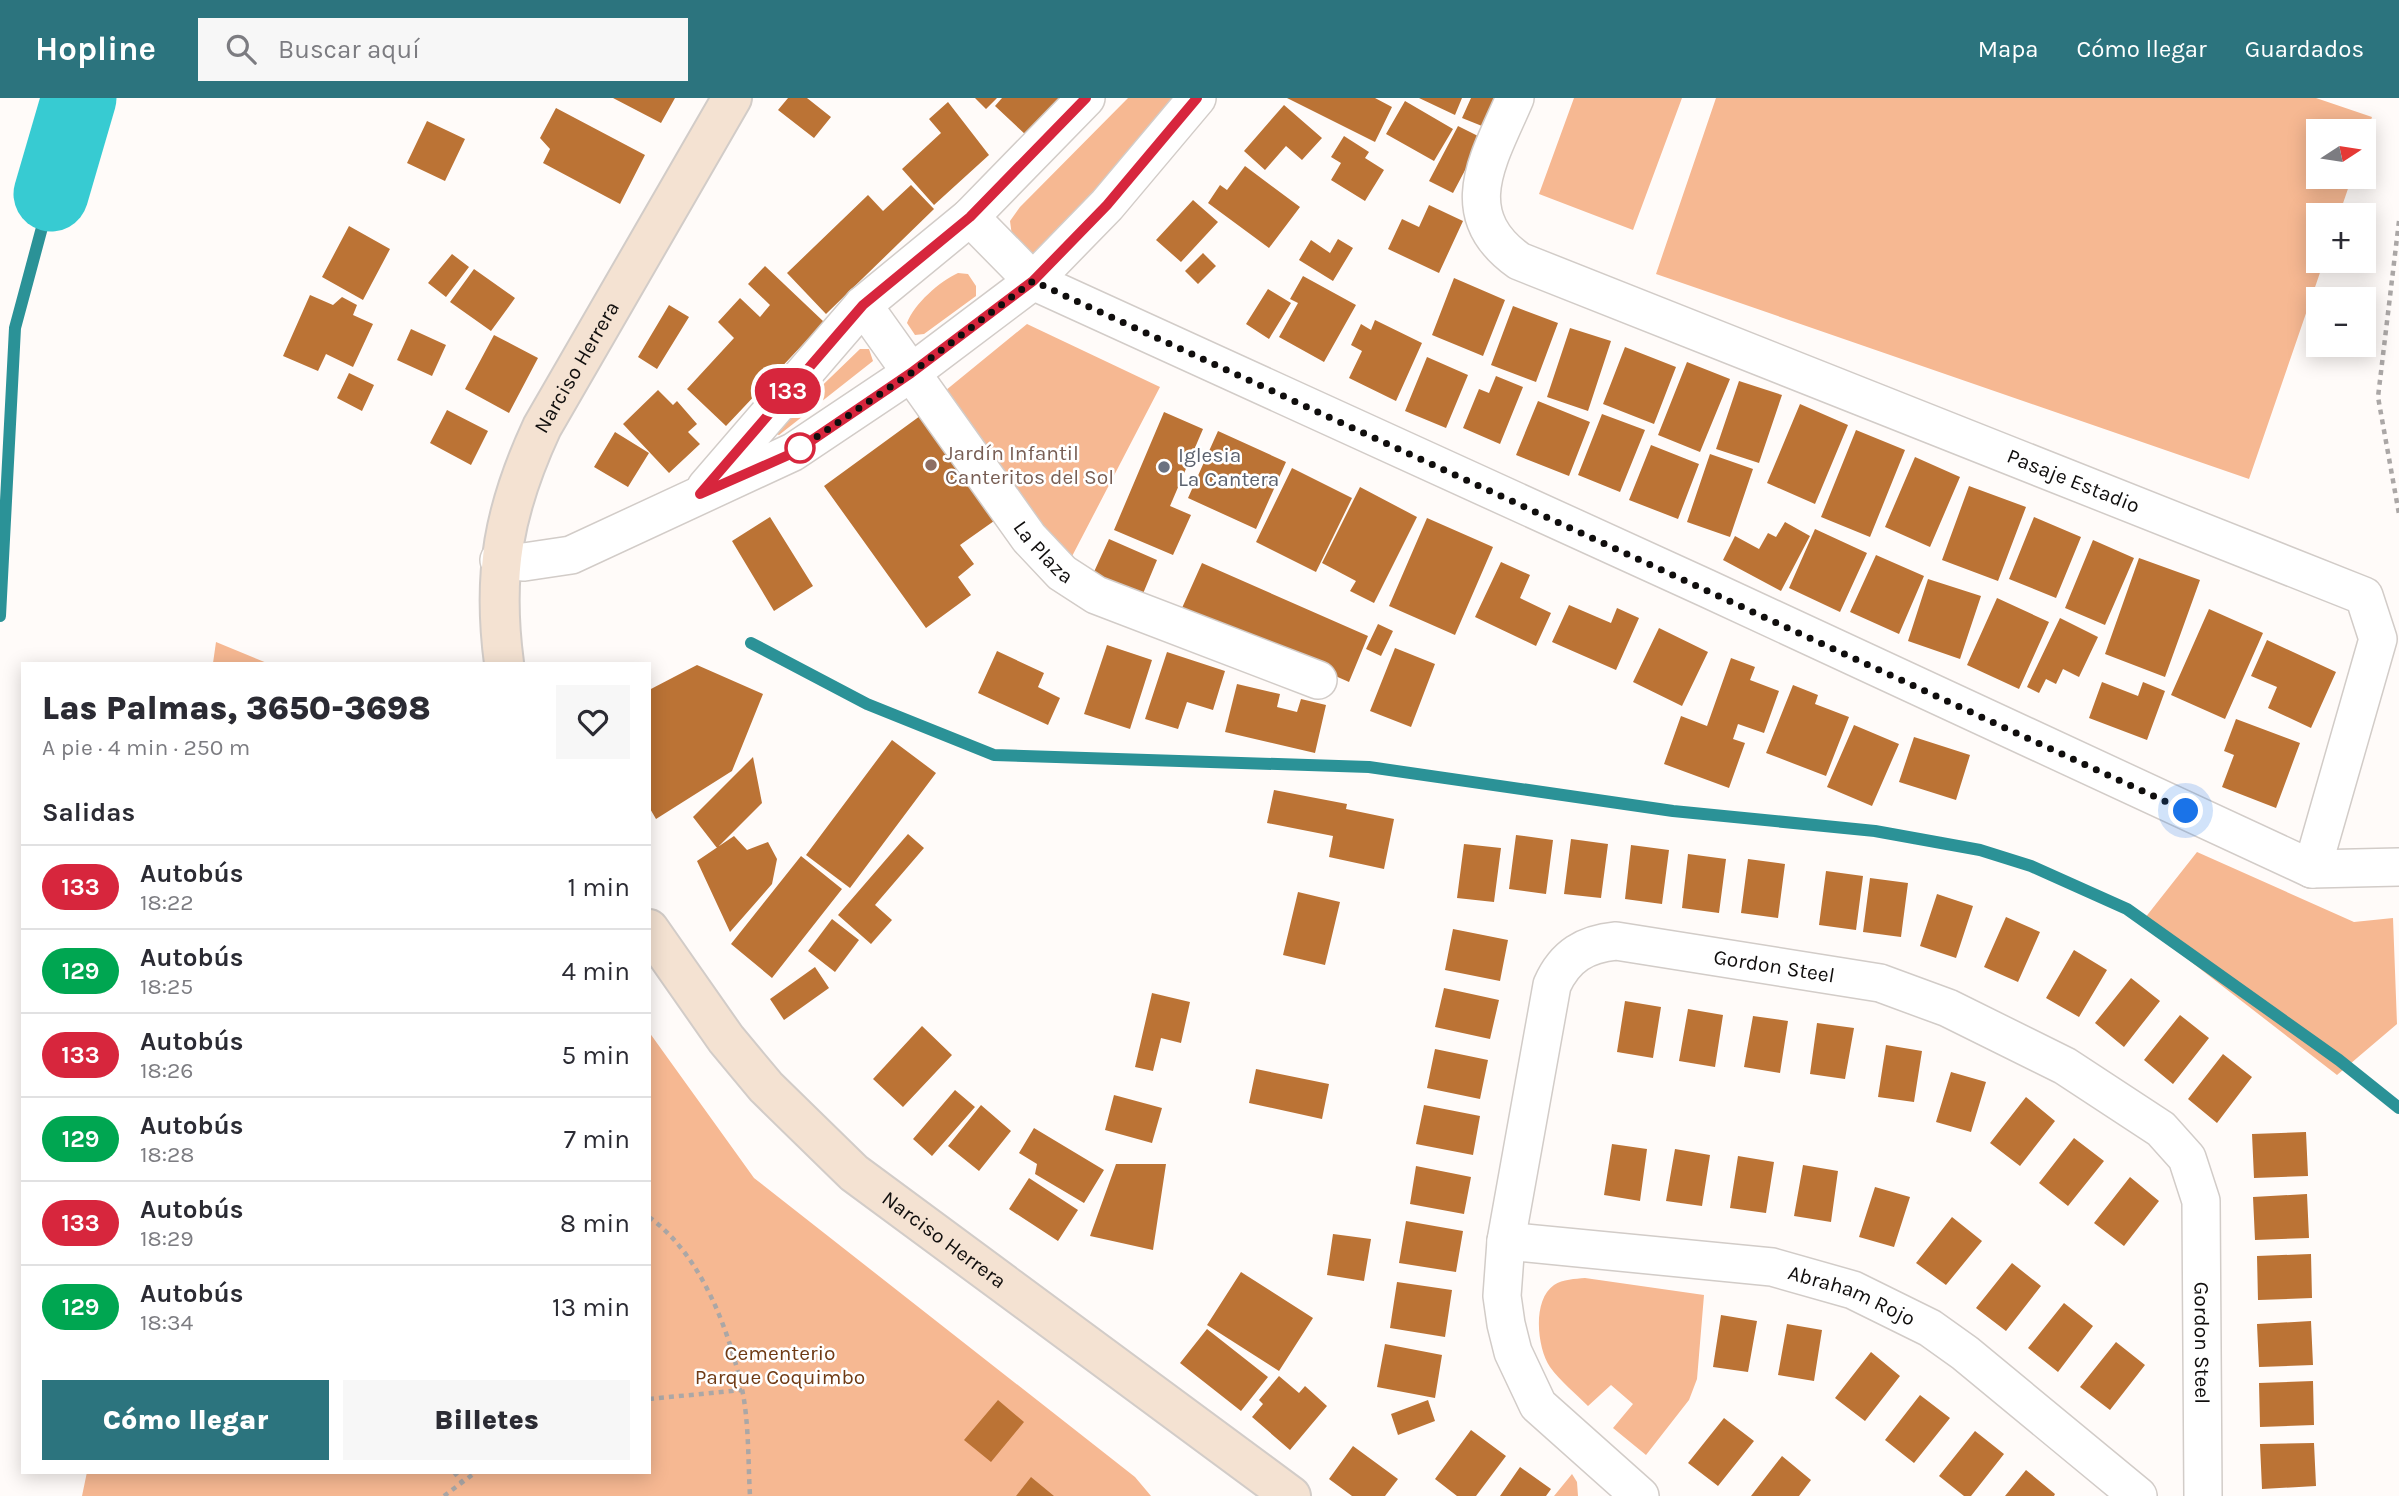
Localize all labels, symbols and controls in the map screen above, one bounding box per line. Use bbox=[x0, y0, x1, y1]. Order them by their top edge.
search box bbox=[198, 18, 688, 81]
text: Hopline bbox=[35, 30, 156, 68]
icon: search bbox=[222, 30, 260, 68]
text: Buscar aquí bbox=[278, 34, 420, 65]
text: Mapa bbox=[1978, 35, 2038, 63]
text: Cómo llegar bbox=[2076, 35, 2207, 63]
text: Guardados bbox=[2245, 35, 2364, 63]
north arrow bbox=[2306, 119, 2376, 189]
map controls bbox=[2306, 119, 2376, 357]
button: + bbox=[2306, 203, 2376, 273]
button: − bbox=[2306, 287, 2376, 357]
street label: Narciso Herrera bbox=[529, 297, 624, 437]
line badge: 133 bbox=[748, 368, 828, 414]
text: 133 bbox=[769, 377, 807, 405]
unlabelled marker bbox=[785, 433, 815, 463]
place label: Jardín Infantil Canteritos del Sol bbox=[945, 441, 1114, 489]
place label: Iglesia La Cantera bbox=[1178, 443, 1279, 491]
street label: Pasaje Estadio bbox=[2004, 444, 2143, 518]
marker: Jardín Infantil Canteritos del Sol bbox=[923, 457, 939, 473]
marker: Iglesia La Cantera bbox=[1156, 459, 1172, 475]
street label: La Plaza bbox=[1008, 516, 1077, 589]
button: heart bbox=[556, 685, 630, 759]
text: Las Palmas, 3650-3698 bbox=[42, 689, 431, 727]
text: A pie · 4 min · 250 m bbox=[42, 734, 250, 761]
your location bbox=[2168, 793, 2203, 828]
text: Salidas bbox=[42, 797, 135, 828]
text: Autobús bbox=[140, 858, 244, 889]
text: 1 min bbox=[567, 872, 630, 903]
text: 133 bbox=[61, 873, 100, 901]
text: 18:22 bbox=[140, 889, 194, 916]
text: Autobús bbox=[140, 942, 244, 973]
street label: Gordon Steel bbox=[1712, 945, 1836, 988]
text: 4 min bbox=[562, 956, 630, 987]
text: 129 bbox=[62, 957, 99, 985]
text: 18:25 bbox=[140, 973, 193, 1000]
text: Autobús bbox=[140, 1026, 244, 1057]
text: 5 min bbox=[561, 1040, 630, 1071]
text: 133 bbox=[61, 1041, 100, 1069]
text: 18:26 bbox=[140, 1057, 194, 1084]
text: Autobús bbox=[140, 1110, 244, 1141]
text: 7 min bbox=[564, 1124, 630, 1155]
text: 129 bbox=[62, 1125, 99, 1153]
text: 18:28 bbox=[140, 1141, 195, 1168]
street label: Narciso Herrera bbox=[878, 1186, 1011, 1293]
text: Autobús bbox=[140, 1194, 244, 1225]
text: 8 min bbox=[560, 1208, 630, 1239]
text: 133 bbox=[61, 1209, 100, 1237]
text: 18:29 bbox=[140, 1225, 194, 1252]
street label: Abraham Rojo bbox=[1785, 1260, 1919, 1331]
text: Autobús bbox=[140, 1278, 244, 1309]
street label: Gordon Steel bbox=[2190, 1282, 2214, 1404]
text: 13 min bbox=[552, 1292, 630, 1323]
text: 129 bbox=[62, 1293, 99, 1321]
text: 18:34 bbox=[140, 1309, 193, 1336]
park label: Cementerio Parque Coquimbo bbox=[695, 1341, 865, 1389]
button: Cómo llegar bbox=[42, 1380, 329, 1460]
button: Billetes bbox=[343, 1380, 630, 1460]

